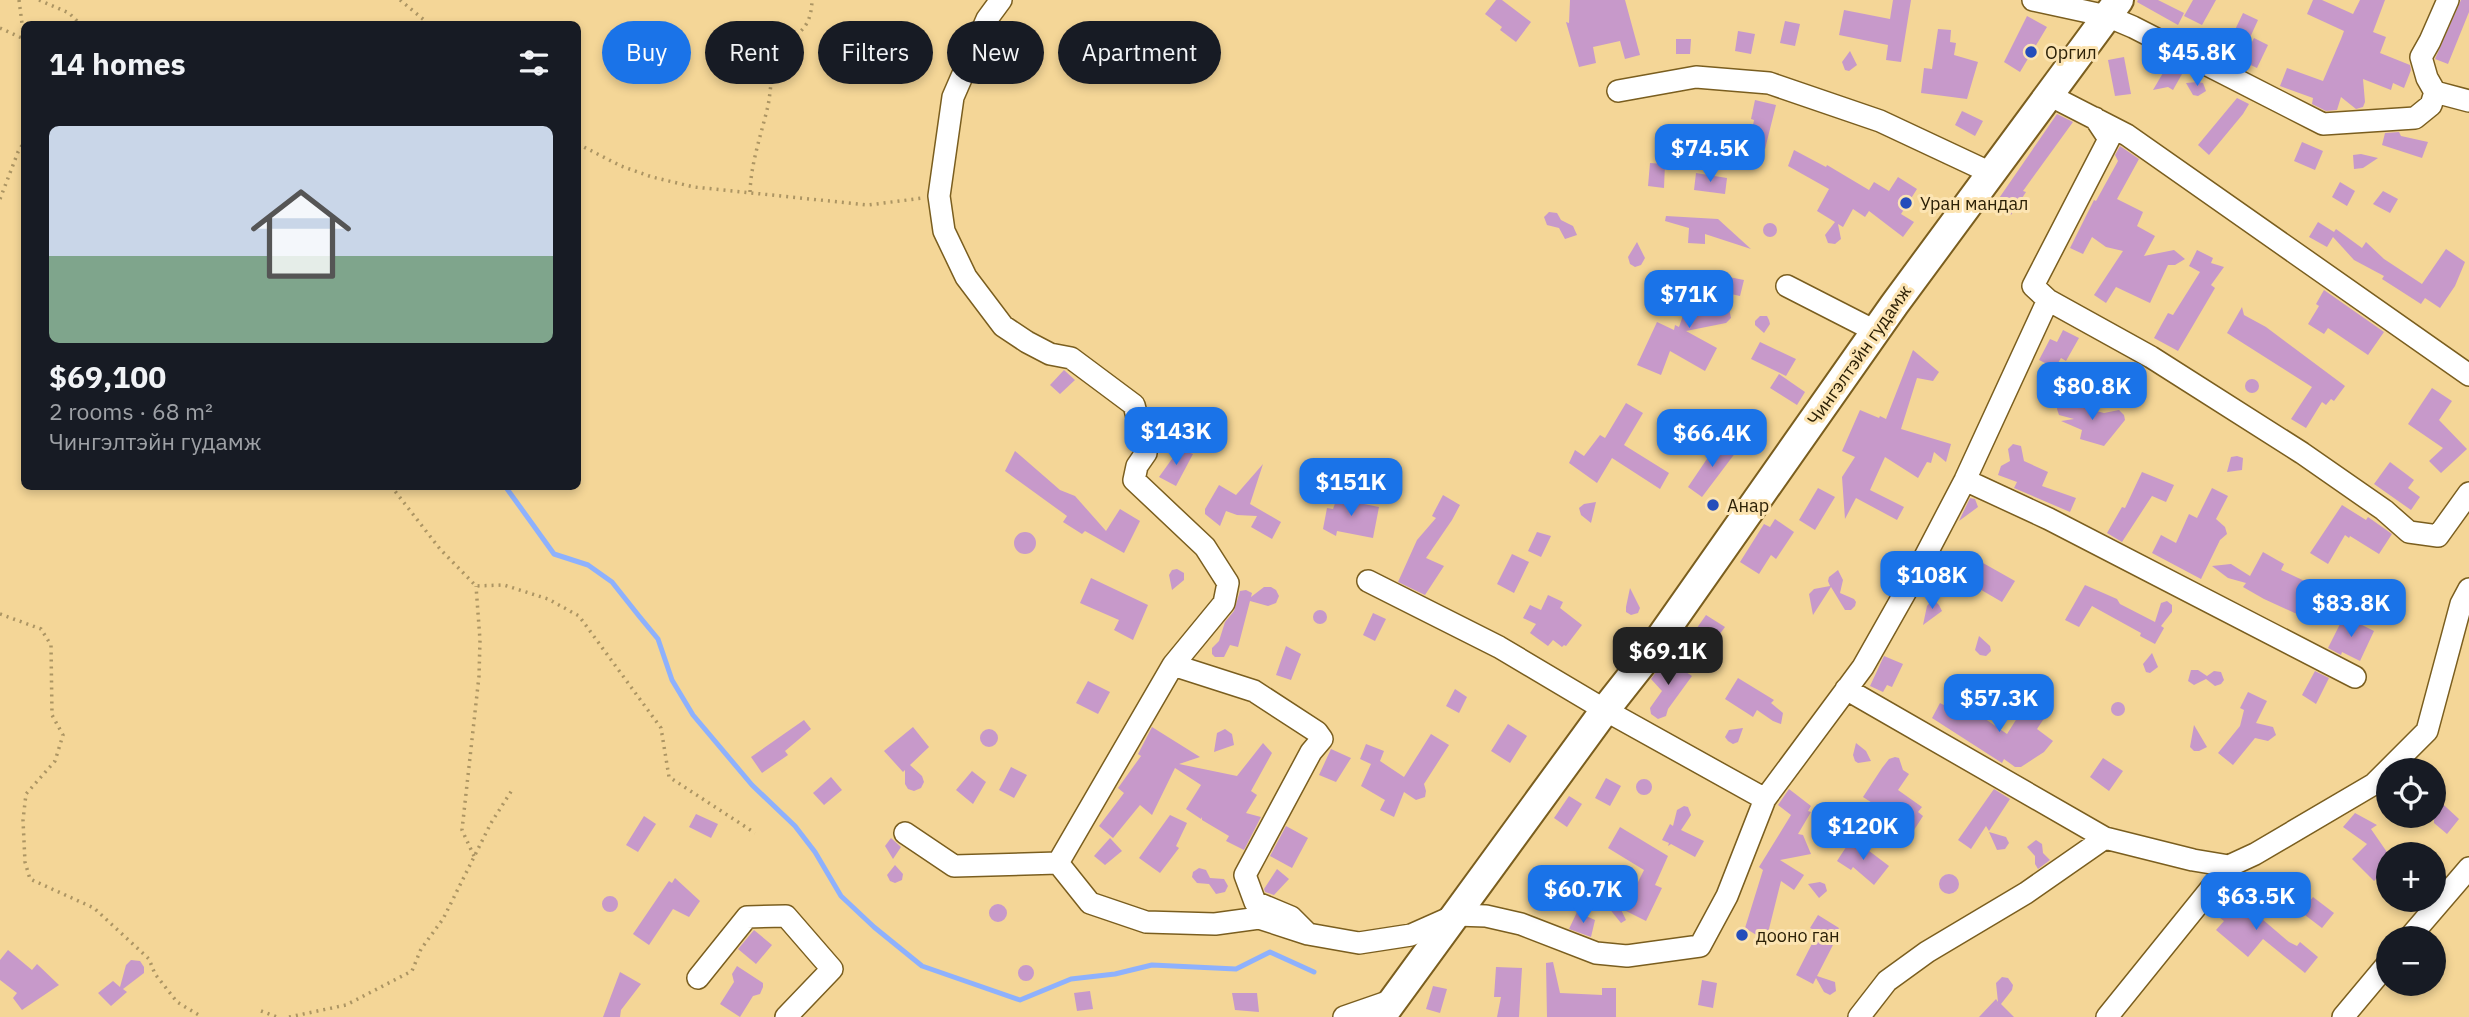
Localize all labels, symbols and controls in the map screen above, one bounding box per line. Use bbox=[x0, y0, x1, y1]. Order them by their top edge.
chip: Buy bbox=[602, 21, 691, 84]
chip: Rent bbox=[705, 21, 804, 84]
chip: Filters bbox=[818, 21, 933, 84]
chip: New bbox=[947, 21, 1044, 84]
chip: Apartment bbox=[1058, 21, 1221, 84]
pin: $45.8K bbox=[2140, 28, 2254, 88]
text: $45.8K bbox=[2158, 36, 2236, 66]
place label: Оргил bbox=[2045, 41, 2097, 64]
text: 14 homes bbox=[49, 44, 186, 83]
icon: filters bbox=[515, 44, 553, 82]
marker: Оргил bbox=[2023, 44, 2039, 60]
pin: $74.5K bbox=[1653, 124, 1767, 184]
text: $74.5K bbox=[1671, 132, 1749, 162]
icon: home bbox=[238, 171, 364, 297]
place label: Уран мандал bbox=[1920, 192, 2028, 215]
marker: Уран мандал bbox=[1898, 195, 1914, 211]
pin: $71K bbox=[1648, 270, 1730, 330]
text: $71K bbox=[1660, 278, 1718, 308]
street label: Чингэлтэйн гудамж bbox=[1802, 280, 1916, 430]
text: $69,100 bbox=[49, 357, 166, 396]
pin: $80.8K bbox=[2035, 362, 2149, 422]
text: $80.8K bbox=[2053, 370, 2131, 400]
text: 2 rooms · 68 m² bbox=[49, 396, 213, 426]
pin: $143K bbox=[1127, 407, 1225, 467]
pin: $66.4K bbox=[1655, 410, 1769, 469]
text: $143K bbox=[1140, 415, 1212, 445]
text: $66.4K bbox=[1673, 417, 1751, 447]
text: Чингэлтэйн гудамж bbox=[49, 426, 262, 456]
pin: $151K bbox=[1302, 458, 1400, 518]
text: $151K bbox=[1315, 466, 1387, 496]
place label: Анар bbox=[1727, 494, 1769, 517]
marker: Анар bbox=[1705, 497, 1721, 513]
pin: $108K bbox=[1883, 552, 1981, 611]
text: $108K bbox=[1896, 559, 1968, 589]
pin: $83.8K bbox=[2294, 580, 2408, 639]
text: $83.8K bbox=[2312, 587, 2390, 617]
pin: $69.1K bbox=[1611, 628, 1725, 687]
text: $69.1K bbox=[1629, 635, 1707, 665]
pin: $57.3K bbox=[1942, 674, 2056, 734]
text: $57.3K bbox=[1960, 682, 2038, 712]
map controls bbox=[2376, 758, 2446, 996]
button: locate bbox=[2376, 758, 2446, 828]
pin: $120K bbox=[1814, 802, 1912, 862]
text: $120K bbox=[1827, 810, 1899, 840]
button: + bbox=[2376, 842, 2446, 912]
pin: $60.7K bbox=[1526, 866, 1640, 925]
pin: $63.5K bbox=[2199, 872, 2313, 932]
text: $60.7K bbox=[1544, 873, 1622, 903]
text: $63.5K bbox=[2217, 880, 2295, 910]
place label: дооно ган bbox=[1756, 924, 1840, 947]
button: − bbox=[2376, 926, 2446, 996]
marker: дооно ган bbox=[1734, 927, 1750, 943]

